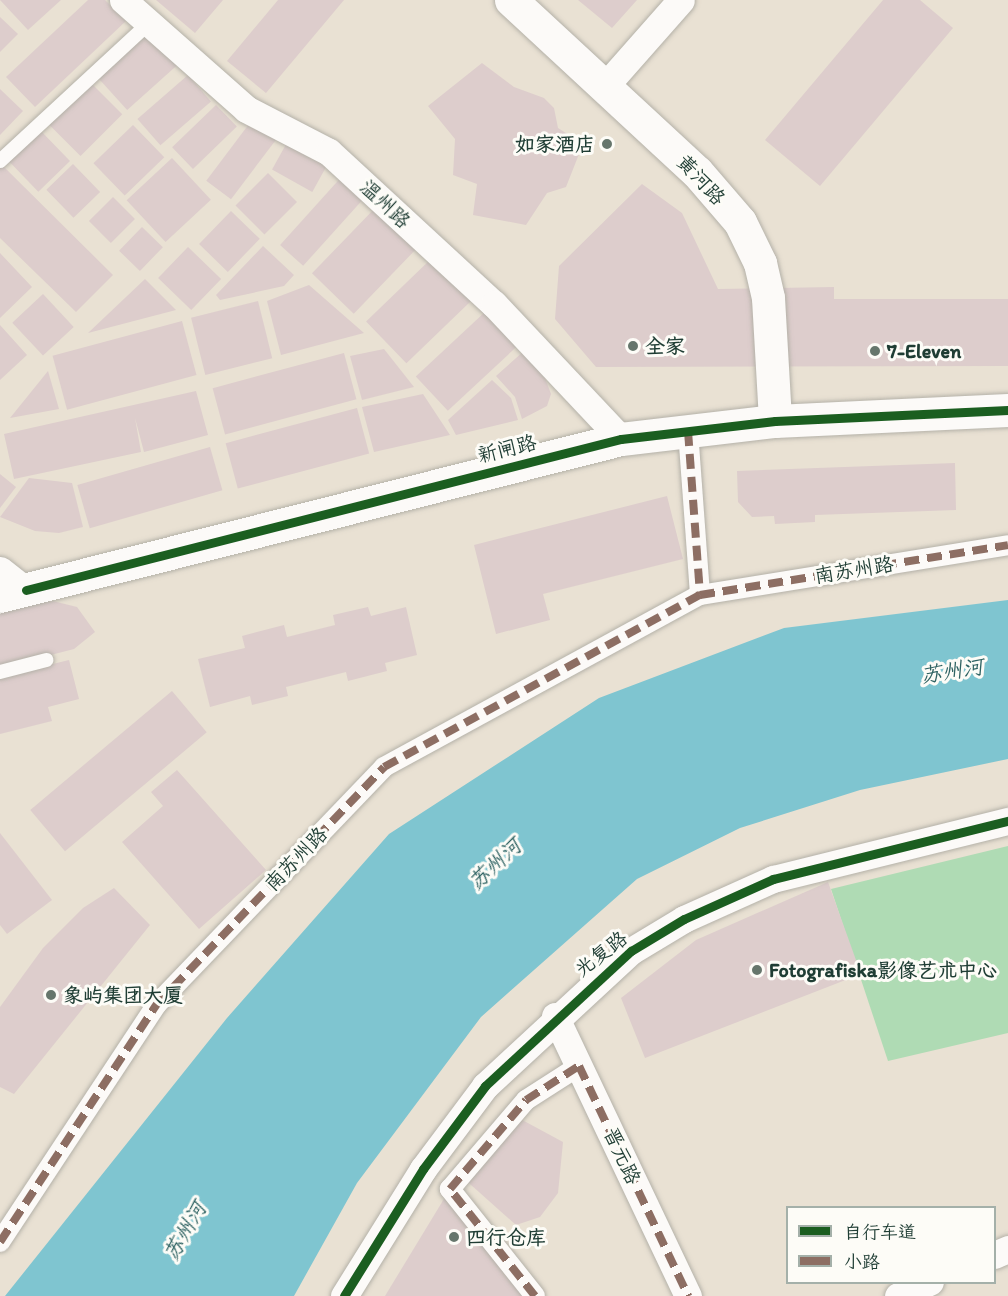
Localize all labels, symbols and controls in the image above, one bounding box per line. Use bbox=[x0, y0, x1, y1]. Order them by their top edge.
place label: 如家酒店 bbox=[515, 132, 595, 156]
marker: 如家酒店 bbox=[600, 137, 614, 151]
street label: 黄河路 bbox=[672, 150, 730, 210]
street label: 温州路 bbox=[355, 175, 415, 233]
place label: 全家 bbox=[645, 334, 685, 358]
marker: 全家 bbox=[626, 339, 640, 353]
place label: 7-Eleven bbox=[887, 339, 961, 363]
marker: 7-Eleven bbox=[868, 344, 882, 358]
street label: 新闸路 bbox=[475, 430, 539, 468]
street label: 南苏州路 bbox=[813, 552, 895, 588]
water label: 苏州河 bbox=[919, 654, 985, 688]
street label: 南苏州路 bbox=[260, 822, 332, 896]
water label: 苏州河 bbox=[463, 833, 527, 895]
street label: 光复路 bbox=[570, 926, 632, 982]
place label: Fotografiska影像艺术中心 bbox=[769, 958, 997, 982]
marker: Fotografiska影像艺术中心 bbox=[750, 963, 764, 977]
place label: 象屿集团大厦 bbox=[63, 983, 183, 1007]
marker: 象屿集团大厦 bbox=[44, 988, 58, 1002]
street label: 晋元路 bbox=[598, 1124, 646, 1188]
water label: 苏州河 bbox=[158, 1197, 212, 1265]
legend bbox=[786, 1206, 996, 1284]
text: 自行车道 bbox=[844, 1221, 916, 1243]
place label: 四行仓库 bbox=[466, 1225, 546, 1249]
marker: 四行仓库 bbox=[447, 1230, 461, 1244]
text: 小路 bbox=[844, 1251, 880, 1273]

